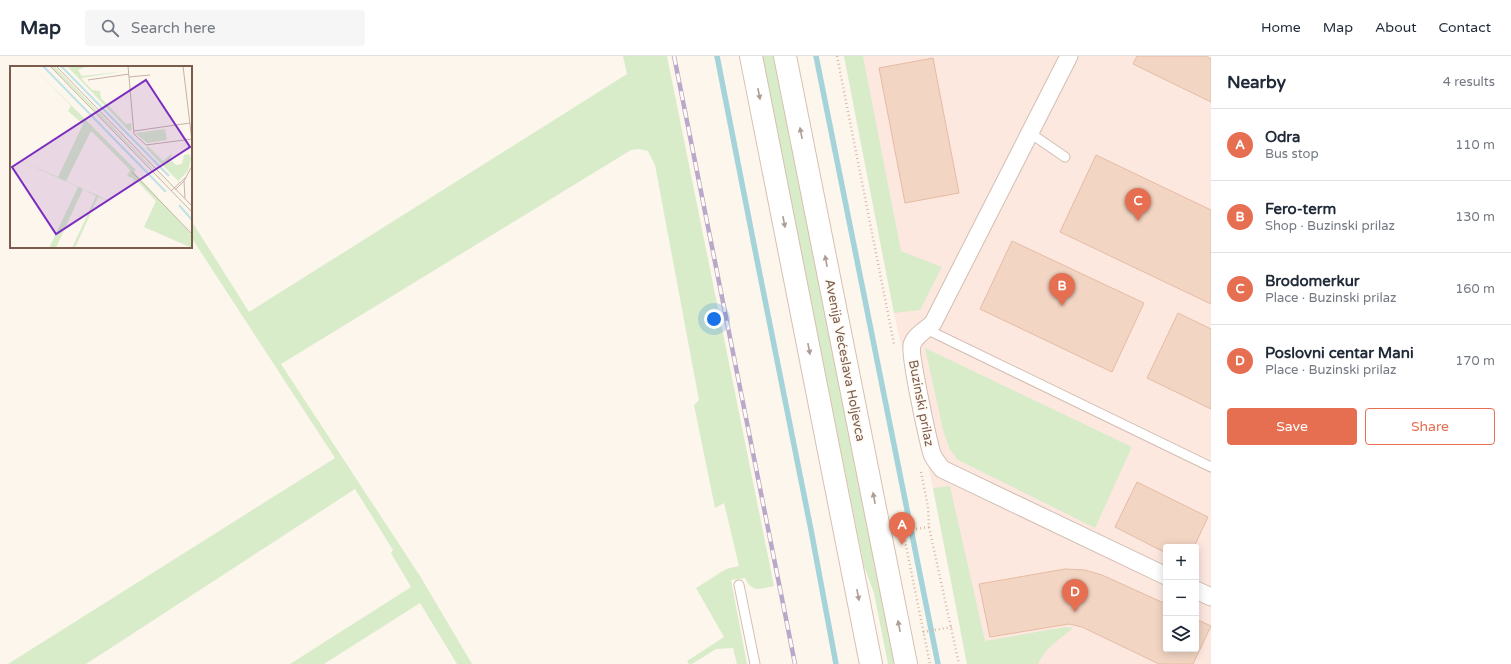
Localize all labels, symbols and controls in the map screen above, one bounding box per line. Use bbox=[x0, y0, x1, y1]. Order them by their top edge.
search box bbox=[85, 10, 365, 46]
text: Map bbox=[20, 17, 61, 39]
icon: search bbox=[99, 17, 121, 39]
text: Search here bbox=[131, 19, 215, 37]
text: Home bbox=[1261, 19, 1301, 36]
text: Map bbox=[1323, 19, 1353, 36]
text: About bbox=[1375, 19, 1417, 36]
text: Contact bbox=[1439, 19, 1491, 36]
inset map bbox=[10, 66, 192, 248]
text: Nearby bbox=[1227, 72, 1286, 93]
text: 4 results bbox=[1443, 74, 1495, 90]
one-way arrow bbox=[756, 88, 762, 100]
one-way arrow bbox=[797, 127, 803, 140]
text: Odra bbox=[1265, 128, 1301, 146]
text: A bbox=[1235, 137, 1245, 153]
text: 110 m bbox=[1455, 137, 1495, 153]
text: Bus stop bbox=[1265, 146, 1319, 162]
pin: C bbox=[1125, 188, 1151, 221]
text: Fero-term bbox=[1265, 200, 1336, 218]
text: B bbox=[1235, 209, 1245, 225]
text: 130 m bbox=[1455, 209, 1495, 225]
one-way arrow bbox=[781, 216, 787, 228]
text: Shop · Buzinski prilaz bbox=[1265, 218, 1395, 234]
one-way arrow bbox=[823, 255, 829, 267]
text: Brodomerkur bbox=[1265, 272, 1360, 290]
pin: B bbox=[1049, 273, 1075, 306]
street label: Avenija Većeslava Holjevca bbox=[821, 278, 869, 443]
text: C bbox=[1235, 281, 1245, 297]
text: 160 m bbox=[1455, 281, 1495, 297]
text: Place · Buzinski prilaz bbox=[1265, 290, 1396, 306]
your location bbox=[704, 309, 724, 329]
one-way arrow bbox=[807, 343, 813, 355]
text: Poslovni centar Mani bbox=[1265, 344, 1414, 362]
text: D bbox=[1235, 353, 1245, 369]
text: 170 m bbox=[1455, 353, 1495, 369]
street label: Buzinski prilaz bbox=[905, 359, 937, 448]
text: Place · Buzinski prilaz bbox=[1265, 362, 1396, 378]
button: Save bbox=[1227, 408, 1357, 445]
button: Share bbox=[1365, 408, 1495, 445]
one-way arrow bbox=[870, 492, 876, 504]
pin: A bbox=[889, 512, 915, 545]
map controls bbox=[1163, 544, 1199, 652]
button: + bbox=[1163, 544, 1199, 580]
pin: D bbox=[1062, 579, 1088, 612]
button: − bbox=[1163, 580, 1199, 616]
one-way arrow bbox=[855, 589, 861, 601]
button: layers bbox=[1163, 616, 1199, 652]
one-way arrow bbox=[896, 620, 902, 632]

